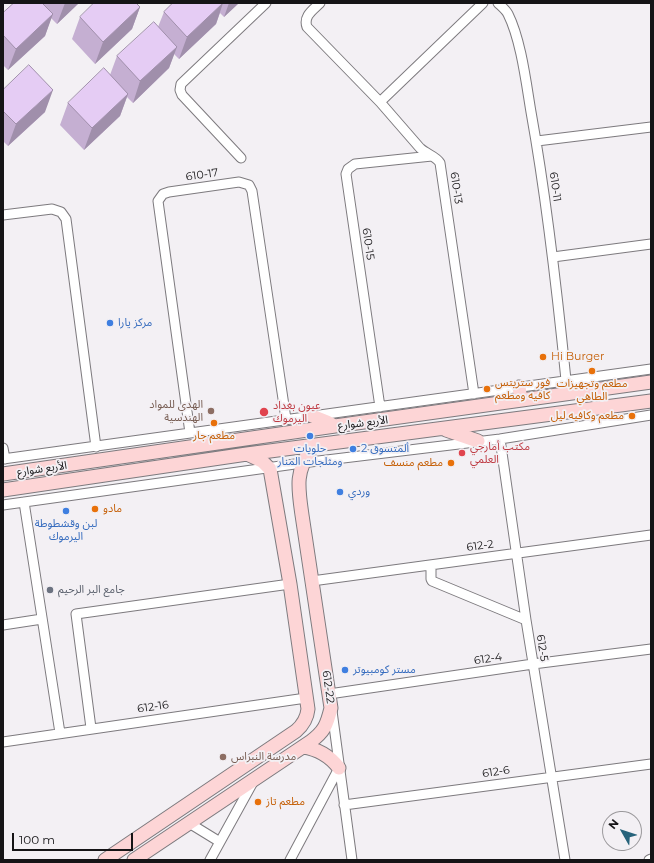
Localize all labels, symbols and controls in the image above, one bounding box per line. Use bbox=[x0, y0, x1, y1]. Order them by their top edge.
street label: 610-17 bbox=[185, 166, 219, 184]
street label: 610-13 bbox=[447, 171, 465, 205]
street label: 610-11 bbox=[546, 171, 564, 203]
street label: 610-15 bbox=[359, 227, 377, 261]
place label: مركز يارا bbox=[118, 316, 152, 330]
marker: مركز يارا bbox=[105, 318, 115, 328]
place label: Hi Burger bbox=[551, 350, 604, 364]
marker: Hi Burger bbox=[538, 352, 548, 362]
marker: مطعم وتجهيزات الطاهي bbox=[587, 366, 597, 376]
place label: فور ستريتس كافيه ومطعم bbox=[495, 376, 550, 402]
place label: مطعم وتجهيزات الطاهي bbox=[557, 377, 627, 403]
marker: فور ستريتس كافيه ومطعم bbox=[482, 384, 492, 394]
place label: الهدى للمواد الهندسية bbox=[149, 398, 203, 424]
place label: عيون بغداد اليرموك bbox=[273, 399, 321, 425]
marker: الهدى للمواد الهندسية bbox=[206, 406, 216, 416]
marker: عيون بغداد اليرموك bbox=[258, 406, 270, 418]
place label: مطعم وكافيه ليل bbox=[551, 409, 624, 423]
marker: مطعم وكافيه ليل bbox=[627, 411, 637, 421]
street label: الأربع شوارع bbox=[337, 413, 389, 433]
marker: مطعم جار bbox=[209, 418, 219, 428]
place label: مطعم جار bbox=[193, 429, 235, 443]
marker: حلويات ومثلجات المنار bbox=[305, 431, 315, 441]
place label: مكتب أمارجي العلمي bbox=[470, 440, 530, 466]
place label: حلويات ومثلجات المنار bbox=[278, 442, 342, 468]
place label: ألمتسوق 2 bbox=[361, 442, 409, 456]
marker: ألمتسوق 2 bbox=[348, 444, 358, 454]
marker: مكتب أمارجي العلمي bbox=[457, 448, 467, 458]
place label: مطعم منسف bbox=[384, 456, 443, 470]
marker: مطعم منسف bbox=[446, 458, 456, 468]
street label: الأربع شوارع bbox=[16, 459, 68, 479]
place label: وردي bbox=[348, 485, 370, 499]
marker: وردي bbox=[335, 487, 345, 497]
place label: مادو bbox=[103, 502, 122, 516]
marker: مادو bbox=[90, 504, 100, 514]
marker: لبن وقشطوطة اليرموك bbox=[61, 506, 71, 516]
place label: لبن وقشطوطة اليرموك bbox=[35, 517, 97, 543]
street label: 612-2 bbox=[466, 538, 494, 554]
place label: جامع البر الرحيم bbox=[58, 583, 125, 597]
marker: جامع البر الرحيم bbox=[45, 585, 55, 595]
street label: 612-5 bbox=[533, 634, 551, 662]
street label: 612-4 bbox=[473, 650, 503, 668]
place label: مستر كومبيوتر bbox=[353, 663, 416, 677]
marker: مستر كومبيوتر bbox=[340, 665, 350, 675]
street label: 612-22 bbox=[319, 670, 337, 704]
street label: 612-16 bbox=[136, 698, 170, 716]
place label: مدرسة النبراس bbox=[231, 750, 296, 764]
marker: مدرسة النبراس bbox=[218, 752, 228, 762]
street label: 612-6 bbox=[481, 764, 511, 780]
place label: مطعم تاز bbox=[266, 795, 305, 809]
marker: مطعم تاز bbox=[253, 797, 263, 807]
north arrow bbox=[602, 811, 642, 851]
text: N bbox=[605, 816, 622, 832]
scale bar bbox=[14, 825, 135, 851]
text: 100 m bbox=[19, 832, 55, 847]

